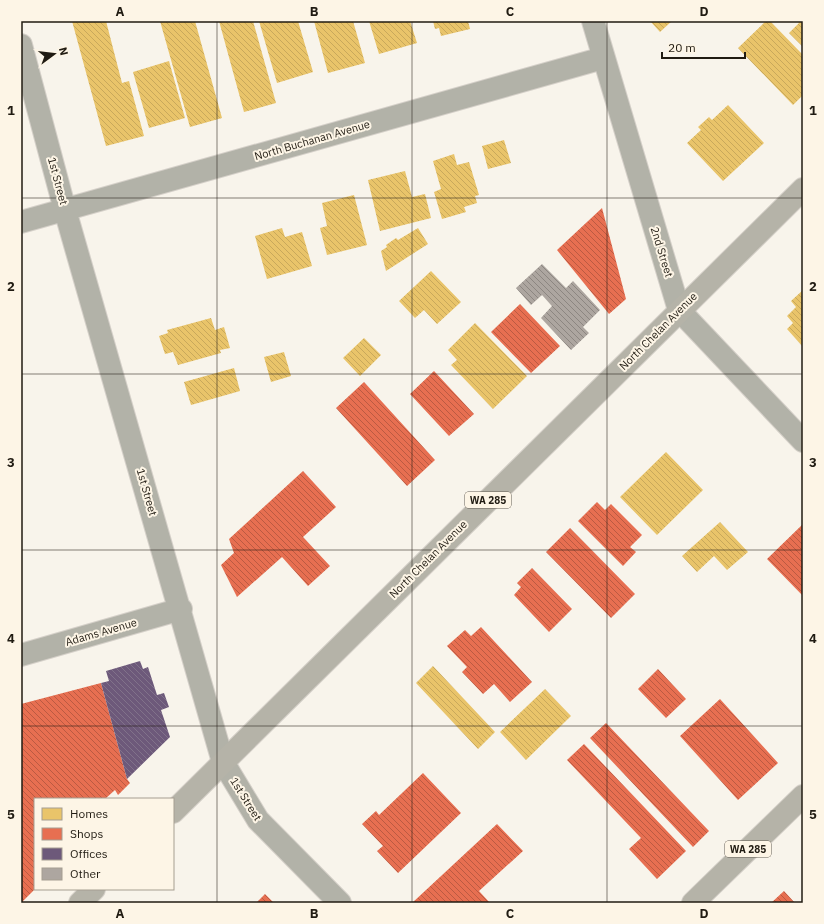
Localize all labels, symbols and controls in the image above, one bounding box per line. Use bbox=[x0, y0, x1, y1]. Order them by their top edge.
text: A bbox=[116, 3, 125, 20]
text: B bbox=[310, 3, 319, 20]
text: C bbox=[506, 3, 515, 20]
text: D bbox=[699, 3, 709, 20]
north arrow bbox=[34, 34, 74, 74]
scale bar bbox=[662, 34, 745, 60]
text: 20 m bbox=[668, 40, 696, 55]
text: N bbox=[56, 46, 71, 57]
text: 1 bbox=[7, 102, 15, 119]
text: 1 bbox=[809, 102, 817, 119]
street label: North Buchanan Avenue bbox=[253, 117, 371, 163]
street label: 1st Street bbox=[45, 156, 71, 206]
street label: 2nd Street bbox=[648, 225, 676, 279]
text: 2 bbox=[7, 278, 15, 295]
text: 2 bbox=[809, 278, 817, 295]
street label: North Chelan Avenue bbox=[616, 289, 700, 373]
text: 3 bbox=[7, 454, 15, 471]
text: 3 bbox=[809, 454, 817, 471]
street label: 1st Street bbox=[134, 467, 160, 517]
road number: WA 285 bbox=[465, 492, 511, 508]
street label: North Chelan Avenue bbox=[386, 517, 470, 601]
street label: Adams Avenue bbox=[64, 615, 138, 649]
text: 4 bbox=[7, 630, 15, 647]
text: 4 bbox=[809, 630, 817, 647]
street label: 1st Street bbox=[227, 775, 265, 823]
legend bbox=[34, 798, 174, 890]
text: 5 bbox=[7, 806, 15, 823]
text: Homes bbox=[70, 806, 108, 821]
text: 5 bbox=[809, 806, 817, 823]
text: Shops bbox=[70, 826, 103, 841]
road number: WA 285 bbox=[725, 841, 771, 857]
text: Offices bbox=[70, 846, 108, 861]
text: Other bbox=[70, 866, 101, 881]
text: A bbox=[116, 905, 125, 922]
text: B bbox=[310, 905, 319, 922]
text: C bbox=[506, 905, 515, 922]
text: D bbox=[699, 905, 709, 922]

